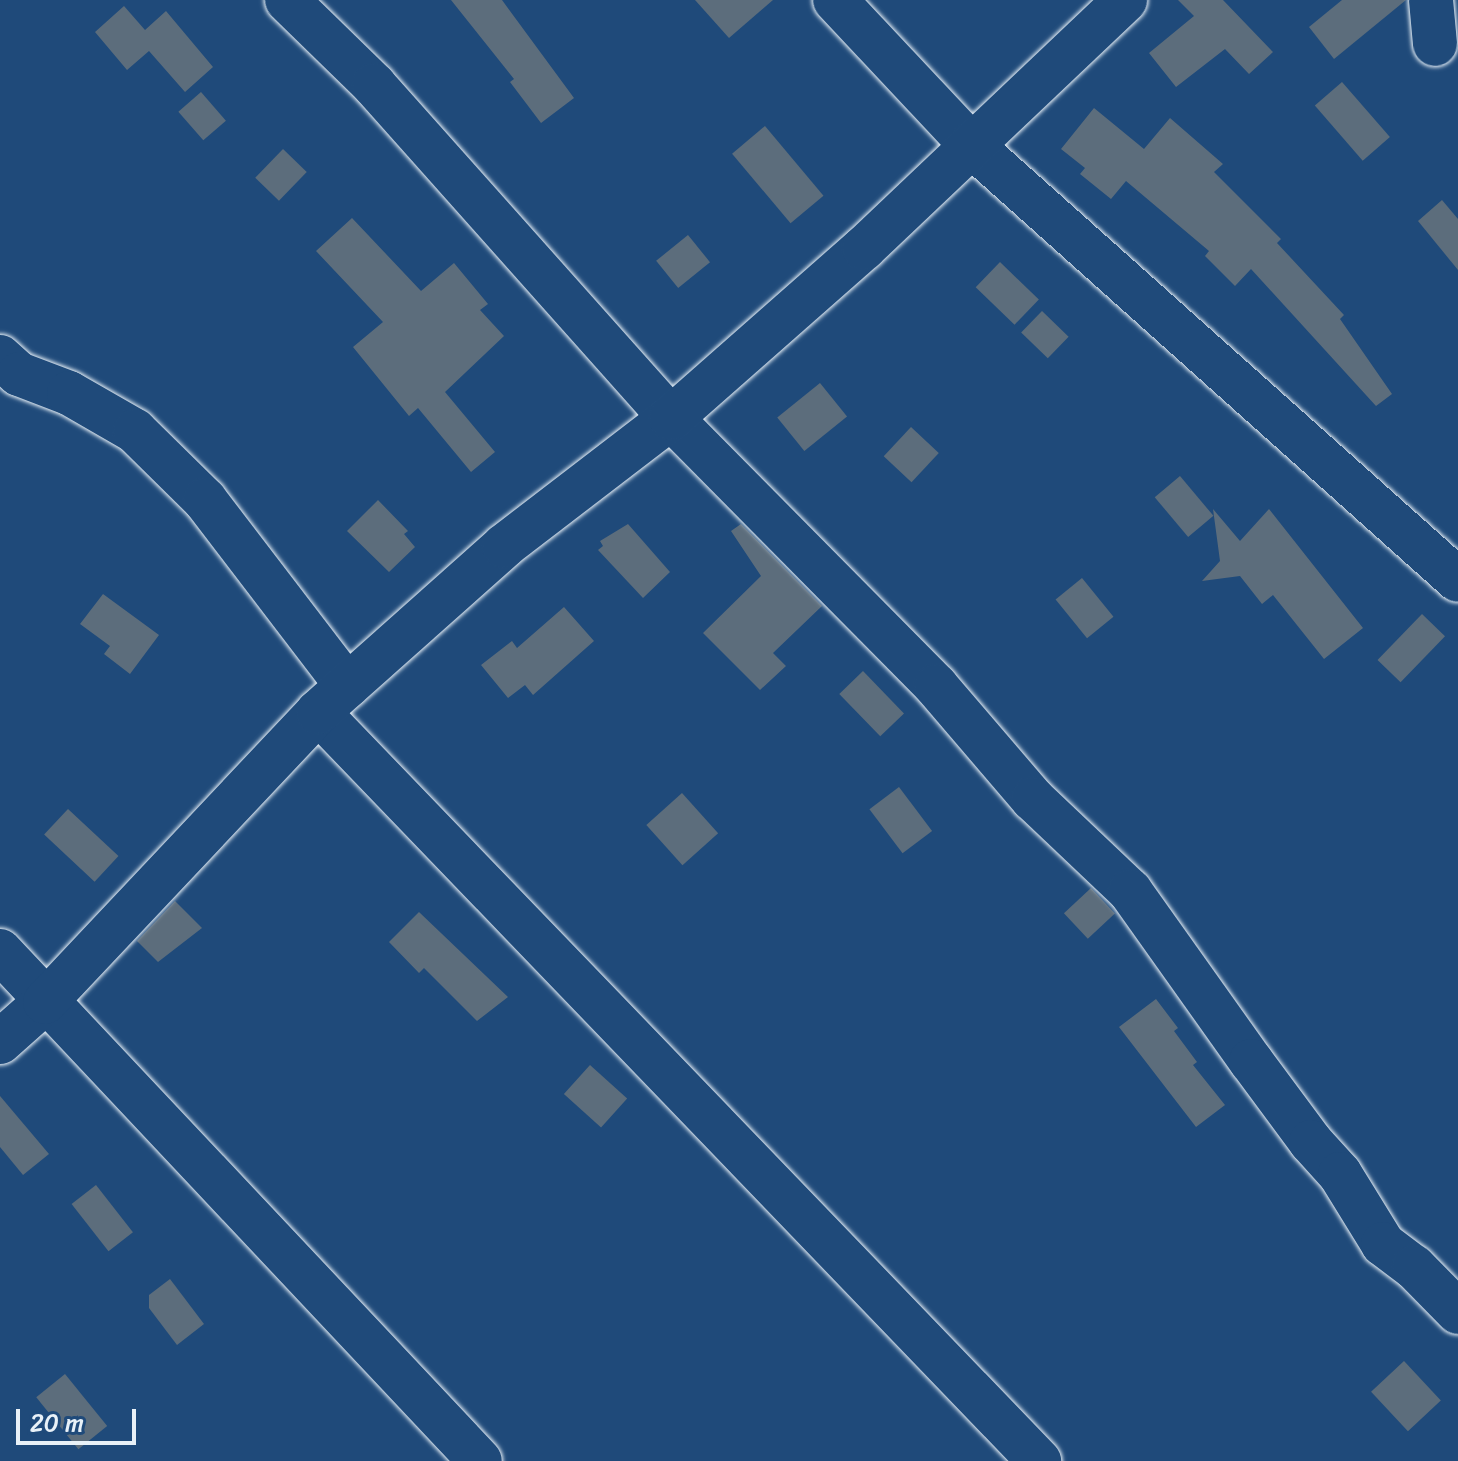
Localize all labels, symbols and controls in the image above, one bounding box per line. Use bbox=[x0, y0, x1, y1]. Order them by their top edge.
scale bar bbox=[20, 1393, 140, 1443]
text: 20 m bbox=[30, 1402, 84, 1444]

